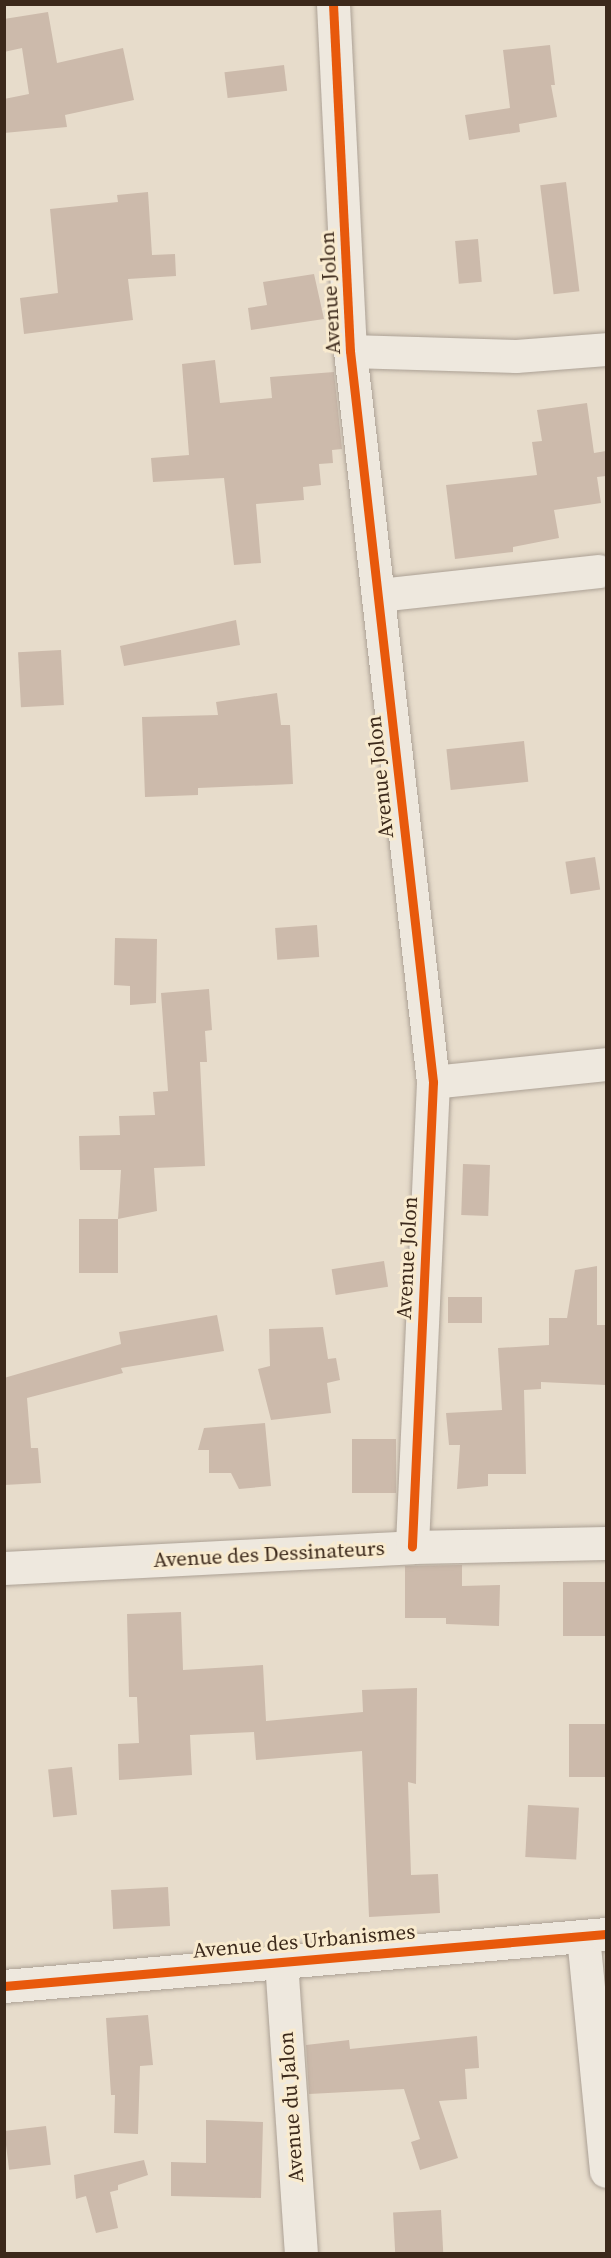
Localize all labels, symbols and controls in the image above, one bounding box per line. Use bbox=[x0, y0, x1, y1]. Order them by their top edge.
street label: Avenue Jolon bbox=[314, 231, 346, 355]
street label: Avenue Jolon bbox=[361, 714, 399, 840]
street label: Avenue Jolon bbox=[391, 1196, 423, 1320]
street label: Avenue des Dessinateurs bbox=[153, 1535, 385, 1573]
street label: Avenue des Urbanismes bbox=[192, 1919, 416, 1963]
street label: Avenue du Jalon bbox=[273, 2031, 309, 2183]

